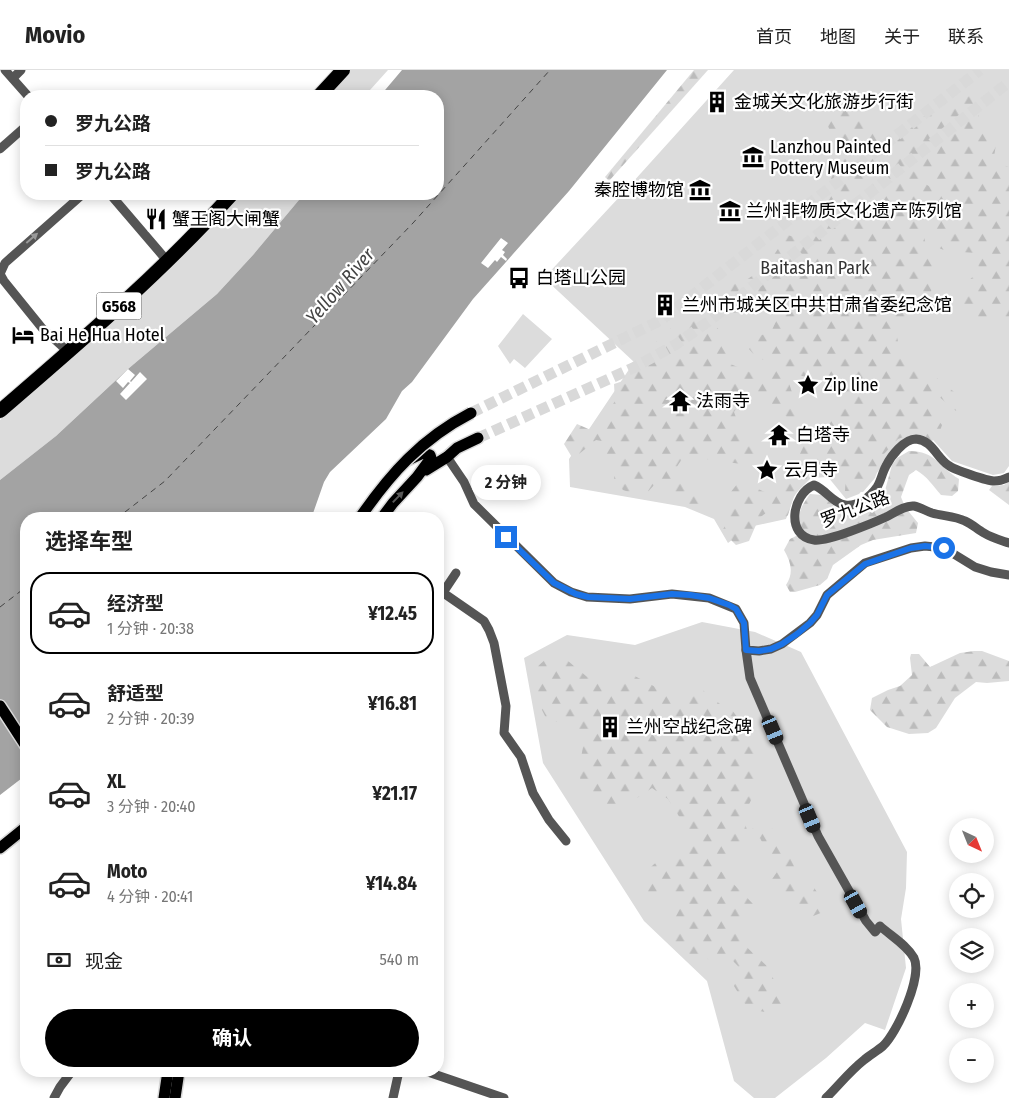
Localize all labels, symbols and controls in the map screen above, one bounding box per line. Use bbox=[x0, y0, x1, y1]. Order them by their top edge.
text: Movio bbox=[25, 21, 85, 49]
text: 首页 bbox=[756, 26, 792, 48]
text: 地图 bbox=[820, 26, 856, 48]
text: 关于 bbox=[884, 26, 920, 48]
text: 联系 bbox=[948, 26, 984, 48]
building icon: 金城关文化旅游步行街 bbox=[704, 89, 730, 115]
place label: 金城关文化旅游步行街 bbox=[734, 91, 914, 113]
text: 罗九公路 bbox=[75, 112, 151, 135]
place label: Lanzhou Painted Pottery Museum bbox=[770, 136, 891, 179]
museum icon: Lanzhou Painted Pottery Museum bbox=[740, 144, 766, 170]
text: 罗九公路 bbox=[75, 160, 151, 183]
museum icon: 秦腔博物馆 bbox=[687, 177, 713, 203]
place label: 秦腔博物馆 bbox=[594, 179, 684, 201]
museum icon: 兰州非物质文化遗产陈列馆 bbox=[717, 198, 743, 224]
place label: 兰州非物质文化遗产陈列馆 bbox=[746, 200, 962, 222]
restaurant icon: 蟹王阁大闸蟹 bbox=[143, 206, 169, 232]
place label: 蟹王阁大闸蟹 bbox=[172, 208, 280, 230]
one-way arrow bbox=[25, 232, 37, 244]
water label: Yellow River bbox=[301, 242, 380, 329]
park label: Baitashan Park bbox=[760, 257, 870, 279]
bus stop icon: 白塔山公园 bbox=[506, 265, 532, 291]
place label: 白塔山公园 bbox=[536, 267, 626, 289]
road number: G568 bbox=[96, 292, 142, 320]
building icon: 兰州市城关区中共甘肃省委纪念馆 bbox=[652, 292, 678, 318]
place label: 兰州市城关区中共甘肃省委纪念馆 bbox=[682, 294, 952, 316]
hotel icon: Bai He Hua Hotel bbox=[10, 322, 36, 348]
place label: Bai He Hua Hotel bbox=[40, 324, 165, 346]
place icon: Zip line bbox=[795, 372, 821, 398]
place label: Zip line bbox=[824, 374, 879, 396]
temple icon: 法雨寺 bbox=[667, 388, 693, 414]
place label: 法雨寺 bbox=[696, 390, 750, 412]
temple icon: 白塔寺 bbox=[766, 422, 792, 448]
place label: 白塔寺 bbox=[796, 424, 850, 446]
place icon: 云月寺 bbox=[754, 457, 780, 483]
place label: 云月寺 bbox=[784, 459, 838, 481]
callout: 2 分钟 bbox=[471, 464, 541, 500]
text: 2 分钟 bbox=[485, 473, 527, 492]
street label: 罗九公路 bbox=[817, 486, 893, 532]
one-way arrow bbox=[392, 491, 404, 503]
route end bbox=[495, 526, 517, 548]
text: 选择车型 bbox=[45, 528, 133, 555]
route start bbox=[933, 537, 955, 559]
icon: car bbox=[47, 591, 92, 636]
text: 经济型 bbox=[107, 592, 164, 615]
text: ¥12.45 bbox=[368, 602, 417, 625]
text: 1 分钟 · 20:38 bbox=[107, 619, 194, 638]
icon: car bbox=[47, 681, 92, 726]
text: 舒适型 bbox=[107, 682, 164, 705]
text: ¥16.81 bbox=[368, 692, 417, 715]
text: 2 分钟 · 20:39 bbox=[107, 709, 194, 728]
car bbox=[760, 713, 785, 747]
building icon: 兰州空战纪念碑 bbox=[597, 714, 623, 740]
place label: 兰州空战纪念碑 bbox=[626, 716, 752, 738]
text: XL bbox=[107, 770, 126, 793]
icon: car bbox=[47, 771, 92, 816]
text: ¥21.17 bbox=[372, 782, 417, 805]
text: 3 分钟 · 20:40 bbox=[107, 797, 196, 816]
car bbox=[797, 801, 822, 835]
north arrow bbox=[949, 818, 994, 862]
map controls bbox=[949, 818, 994, 1083]
text: Moto bbox=[107, 860, 147, 883]
icon: car bbox=[47, 861, 92, 906]
text: ¥14.84 bbox=[366, 872, 417, 895]
button: locate bbox=[949, 873, 994, 918]
text: 4 分钟 · 20:41 bbox=[107, 887, 193, 906]
car bbox=[842, 887, 869, 921]
button: layers bbox=[949, 928, 994, 973]
icon: cash bbox=[45, 946, 73, 974]
text: 现金 bbox=[85, 950, 123, 973]
text: 540 m bbox=[380, 950, 419, 969]
button: + bbox=[949, 983, 994, 1028]
button: 确认 bbox=[45, 1009, 419, 1067]
button: − bbox=[949, 1038, 994, 1083]

